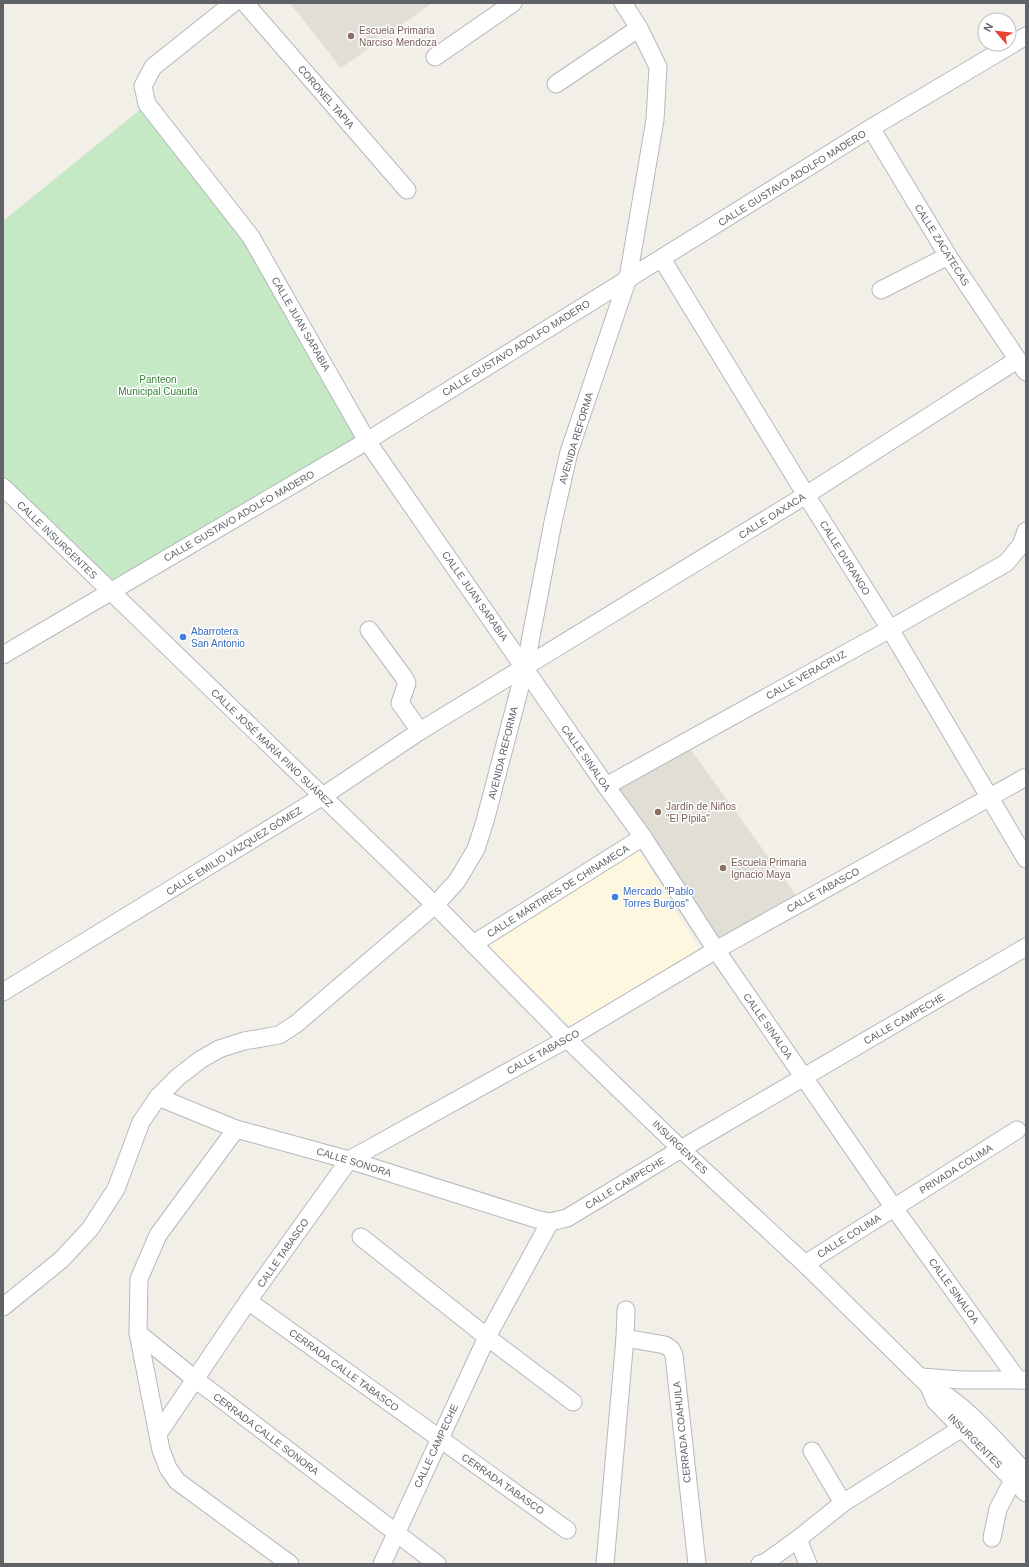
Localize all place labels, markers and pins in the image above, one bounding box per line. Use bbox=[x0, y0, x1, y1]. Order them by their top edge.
place label: Escuela Primaria Narciso Mendoza bbox=[359, 25, 437, 48]
marker: Escuela Primaria Narciso Mendoza bbox=[346, 31, 356, 41]
place label: Abarrotera San Antonio bbox=[191, 626, 245, 649]
marker: Abarrotera San Antonio bbox=[178, 632, 188, 642]
place label: Jardín de Niños "El Pípila" bbox=[666, 801, 736, 824]
marker: Jardín de Niños "El Pípila" bbox=[653, 807, 663, 817]
place label: Escuela Primaria Ignacio Maya bbox=[731, 857, 807, 880]
marker: Escuela Primaria Ignacio Maya bbox=[718, 863, 728, 873]
place label: Mercado "Pablo Torres Burgos" bbox=[623, 886, 694, 909]
marker: Mercado "Pablo Torres Burgos" bbox=[610, 892, 620, 902]

